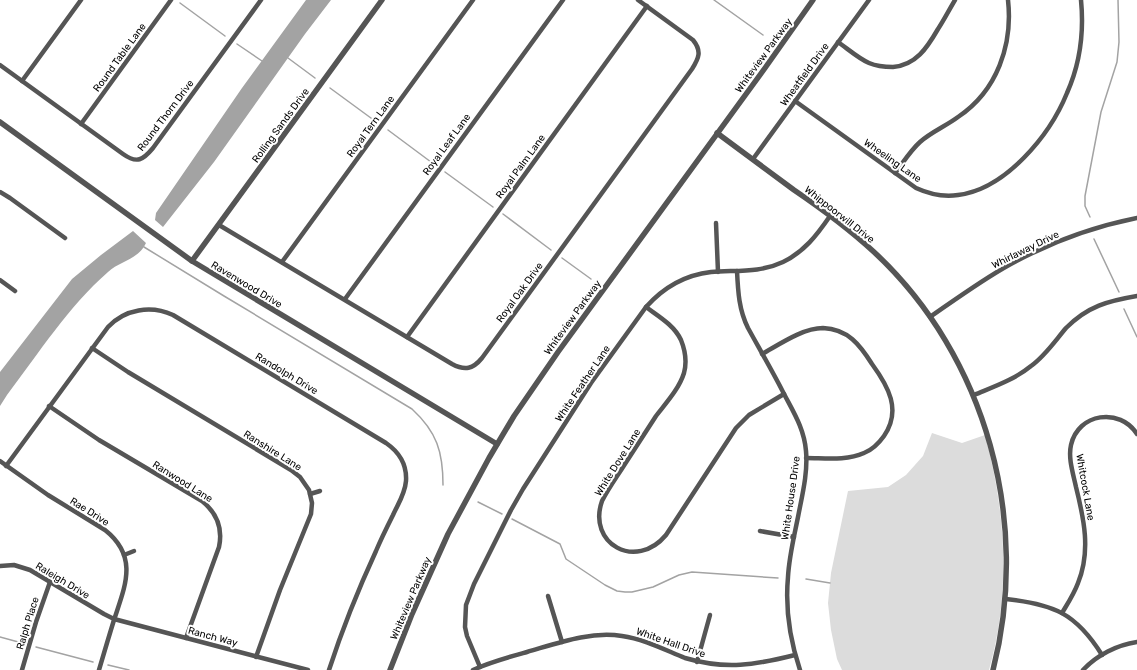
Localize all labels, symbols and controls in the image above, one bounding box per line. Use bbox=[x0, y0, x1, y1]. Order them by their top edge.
street label: Whiteview Parkway bbox=[733, 16, 795, 95]
street label: Round Table Lane bbox=[91, 21, 149, 94]
street label: Wheatfield Drive bbox=[778, 40, 832, 108]
street label: Round Thorn Drive bbox=[135, 77, 197, 154]
street label: Rolling Sands Drive bbox=[250, 86, 312, 165]
street label: Royal Tern Lane bbox=[344, 93, 397, 160]
street label: Royal Leaf Lane bbox=[420, 111, 473, 178]
street label: Royal Palm Lane bbox=[494, 132, 548, 201]
street label: Wheeling Lane bbox=[861, 137, 924, 185]
street label: Whippoorwill Drive bbox=[802, 184, 877, 246]
street label: Whirlaway Drive bbox=[990, 228, 1061, 271]
street label: Ravenwood Drive bbox=[209, 259, 285, 311]
street label: Royal Oak Drive bbox=[494, 260, 546, 325]
street label: Whiteview Parkway bbox=[542, 278, 604, 357]
street label: White Feather Lane bbox=[553, 343, 613, 424]
street label: Randolph Drive bbox=[253, 350, 320, 397]
street label: White Dove Lane bbox=[592, 426, 644, 498]
street label: Ranshire Lane bbox=[241, 428, 304, 474]
street label: Whitcock Lane bbox=[1073, 453, 1097, 522]
street label: White House Drive bbox=[779, 455, 803, 541]
street label: Ranwood Lane bbox=[150, 459, 215, 505]
street label: Rae Drive bbox=[68, 495, 112, 529]
street label: Whiteview Parkway bbox=[388, 555, 434, 642]
street label: Raleigh Drive bbox=[33, 560, 92, 602]
street label: Ralph Place bbox=[14, 595, 42, 651]
street label: Ranch Way bbox=[187, 625, 239, 649]
street label: White Hall Drive bbox=[634, 625, 707, 661]

